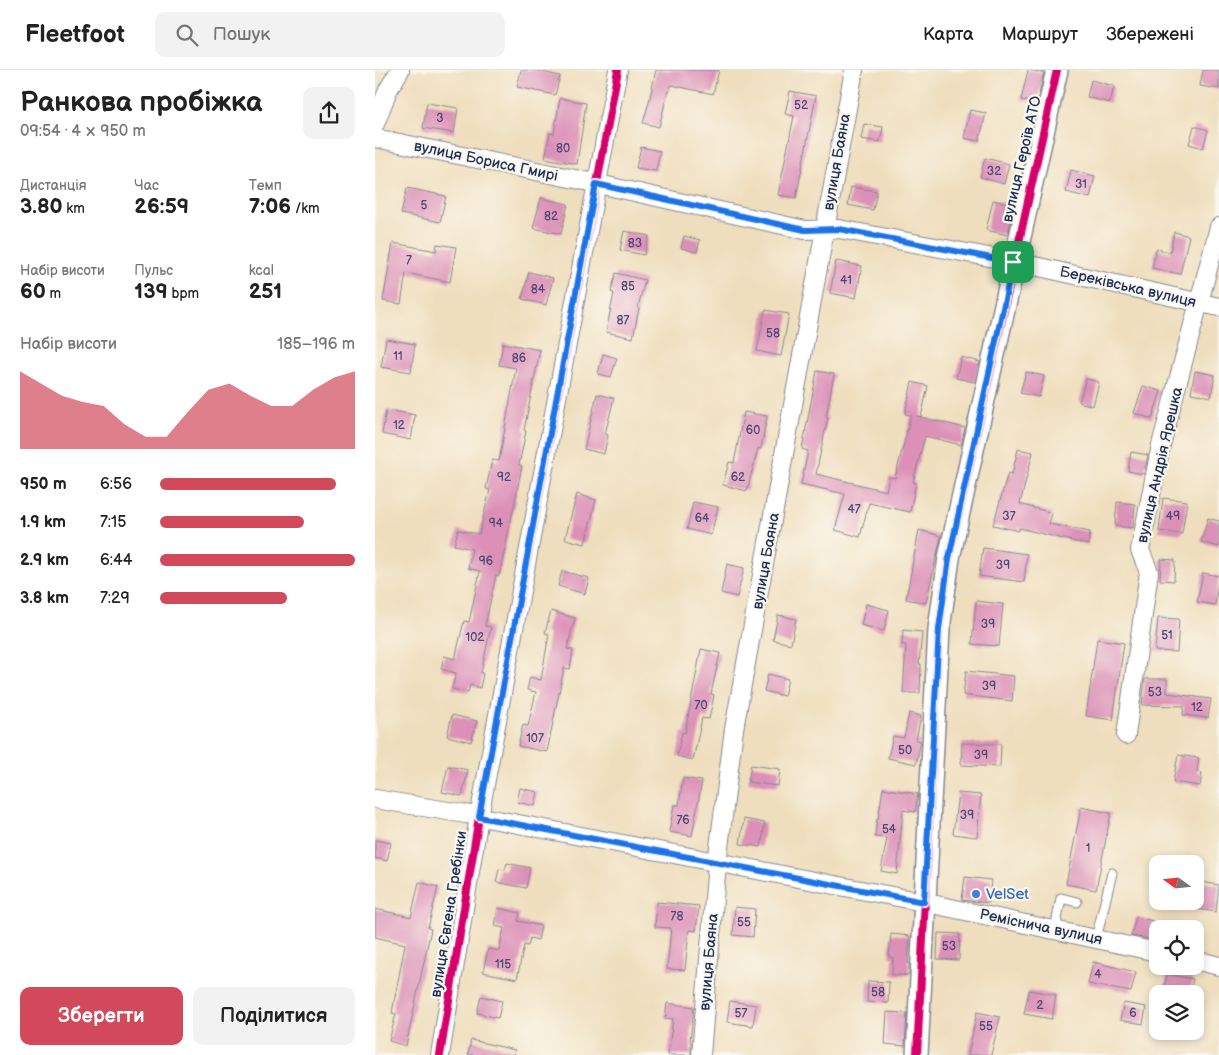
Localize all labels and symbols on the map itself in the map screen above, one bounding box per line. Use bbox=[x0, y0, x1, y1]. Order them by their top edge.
street label: вулиця Героїв АТО bbox=[998, 94, 1046, 224]
house number: 52 bbox=[794, 98, 808, 113]
house number: 3 bbox=[436, 111, 444, 126]
street label: вулиця Баяна bbox=[819, 112, 855, 212]
street label: вулиця Бориса Гмирі bbox=[412, 136, 560, 186]
house number: 80 bbox=[556, 141, 570, 156]
house number: 32 bbox=[987, 164, 1001, 179]
house number: 31 bbox=[1075, 177, 1087, 192]
house number: 5 bbox=[421, 198, 428, 213]
house number: 82 bbox=[544, 209, 558, 224]
house number: 83 bbox=[628, 236, 642, 251]
pin bbox=[992, 241, 1034, 283]
house number: 7 bbox=[406, 253, 412, 268]
street label: Береківська вулиця bbox=[1058, 262, 1198, 312]
house number: 41 bbox=[840, 273, 852, 288]
house number: 85 bbox=[621, 279, 635, 294]
house number: 84 bbox=[531, 282, 546, 297]
house number: 87 bbox=[617, 313, 630, 328]
house number: 58 bbox=[766, 326, 780, 341]
house number: 11 bbox=[393, 349, 403, 364]
house number: 86 bbox=[512, 351, 526, 366]
street label: вулиця Андрія Ярешка bbox=[1133, 385, 1187, 545]
house number: 12 bbox=[393, 418, 405, 433]
house number: 60 bbox=[746, 423, 760, 438]
house number: 92 bbox=[497, 470, 511, 485]
house number: 62 bbox=[731, 470, 745, 485]
house number: 47 bbox=[847, 502, 861, 517]
house number: 37 bbox=[1002, 509, 1016, 524]
house number: 49 bbox=[1166, 509, 1180, 524]
house number: 64 bbox=[695, 511, 710, 526]
street label: вулиця Баяна bbox=[748, 511, 784, 611]
house number: 94 bbox=[489, 516, 504, 531]
house number: 96 bbox=[479, 554, 493, 569]
house number: 39 bbox=[996, 558, 1010, 573]
house number: 39 bbox=[981, 617, 995, 632]
house number: 51 bbox=[1161, 628, 1173, 643]
house number: 102 bbox=[466, 630, 484, 645]
house number: 39 bbox=[982, 679, 996, 694]
house number: 53 bbox=[1148, 685, 1162, 700]
house number: 70 bbox=[695, 698, 707, 713]
house number: 12 bbox=[1191, 700, 1203, 715]
house number: 107 bbox=[526, 731, 544, 746]
house number: 50 bbox=[898, 743, 912, 758]
house number: 39 bbox=[974, 748, 988, 763]
house number: 39 bbox=[960, 808, 974, 823]
house number: 76 bbox=[676, 813, 690, 828]
house number: 54 bbox=[882, 822, 897, 837]
street label: вулиця Євгена Гребінки bbox=[426, 829, 472, 999]
house number: 1 bbox=[1086, 841, 1090, 856]
north arrow bbox=[1149, 855, 1204, 910]
place label: VelSet bbox=[986, 885, 1029, 904]
marker: VelSet bbox=[970, 888, 982, 900]
street label: Реміснича вулиця bbox=[978, 905, 1104, 949]
house number: 78 bbox=[671, 909, 683, 924]
street label: вулиця Баяна bbox=[695, 912, 723, 1012]
house number: 55 bbox=[737, 915, 751, 930]
house number: 53 bbox=[942, 939, 956, 954]
house number: 115 bbox=[495, 957, 511, 972]
house number: 4 bbox=[1094, 967, 1102, 982]
house number: 58 bbox=[871, 985, 885, 1000]
house number: 2 bbox=[1036, 998, 1044, 1013]
house number: 57 bbox=[735, 1006, 747, 1021]
house number: 6 bbox=[1129, 1006, 1137, 1021]
house number: 55 bbox=[979, 1019, 993, 1034]

